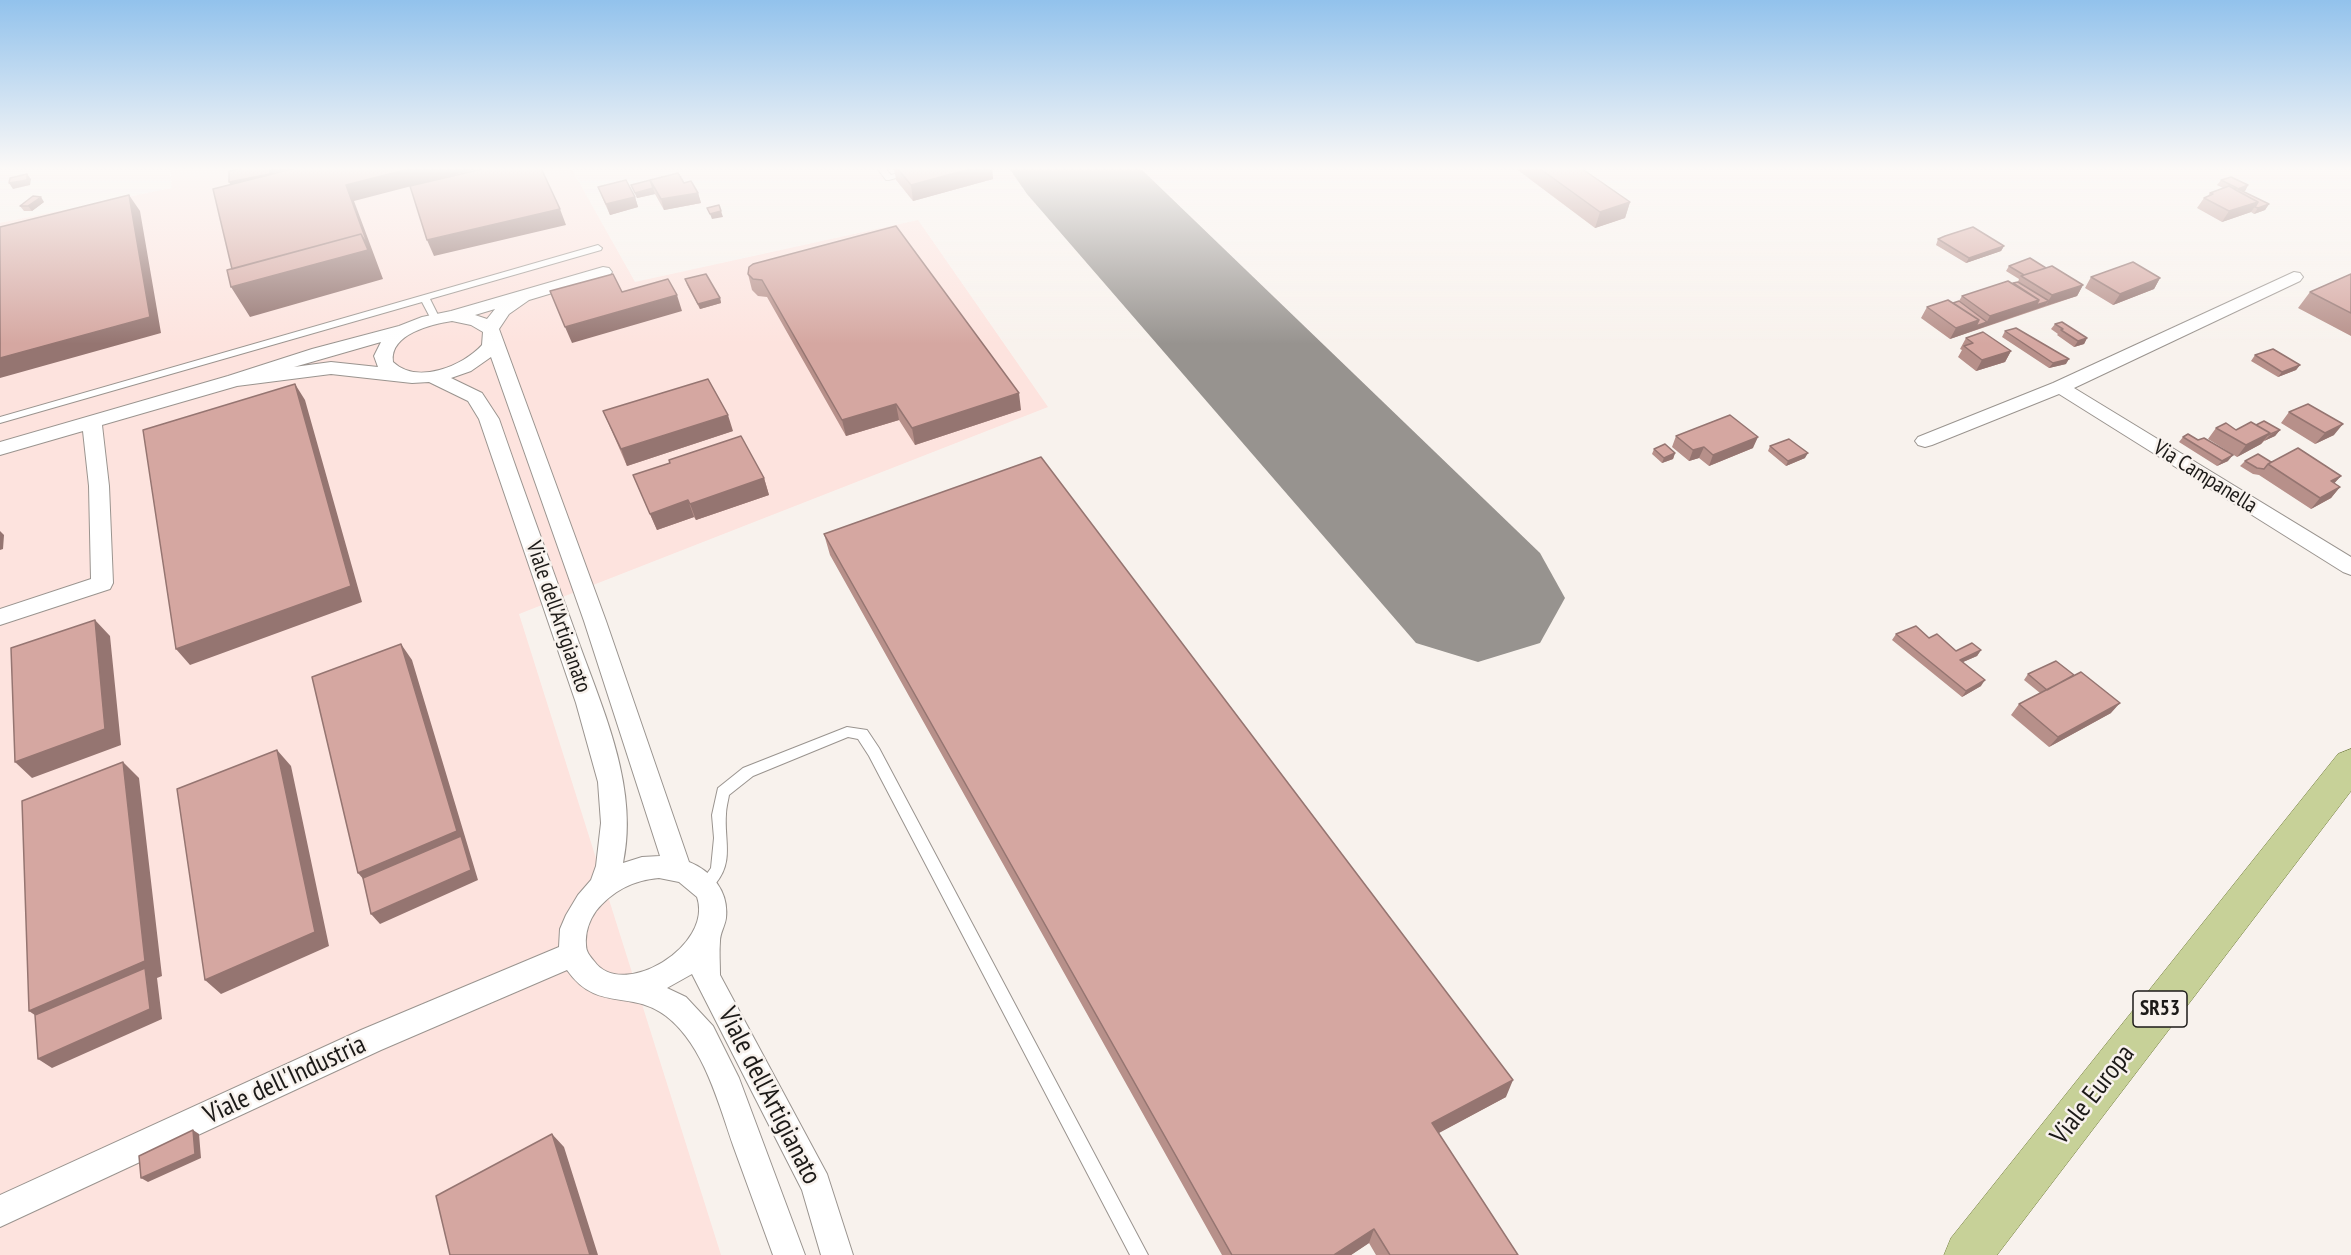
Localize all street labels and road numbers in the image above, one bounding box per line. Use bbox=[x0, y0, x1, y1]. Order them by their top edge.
street label: Via Campanella bbox=[2148, 435, 2262, 519]
street label: Viale dell'Artigianato bbox=[520, 538, 596, 696]
road number: SR53 bbox=[2133, 991, 2187, 1027]
street label: Viale dell'Artigianato bbox=[711, 1002, 827, 1190]
street label: Viale dell'Industria bbox=[199, 1028, 371, 1132]
street label: Viale Europa bbox=[2044, 1039, 2142, 1151]

